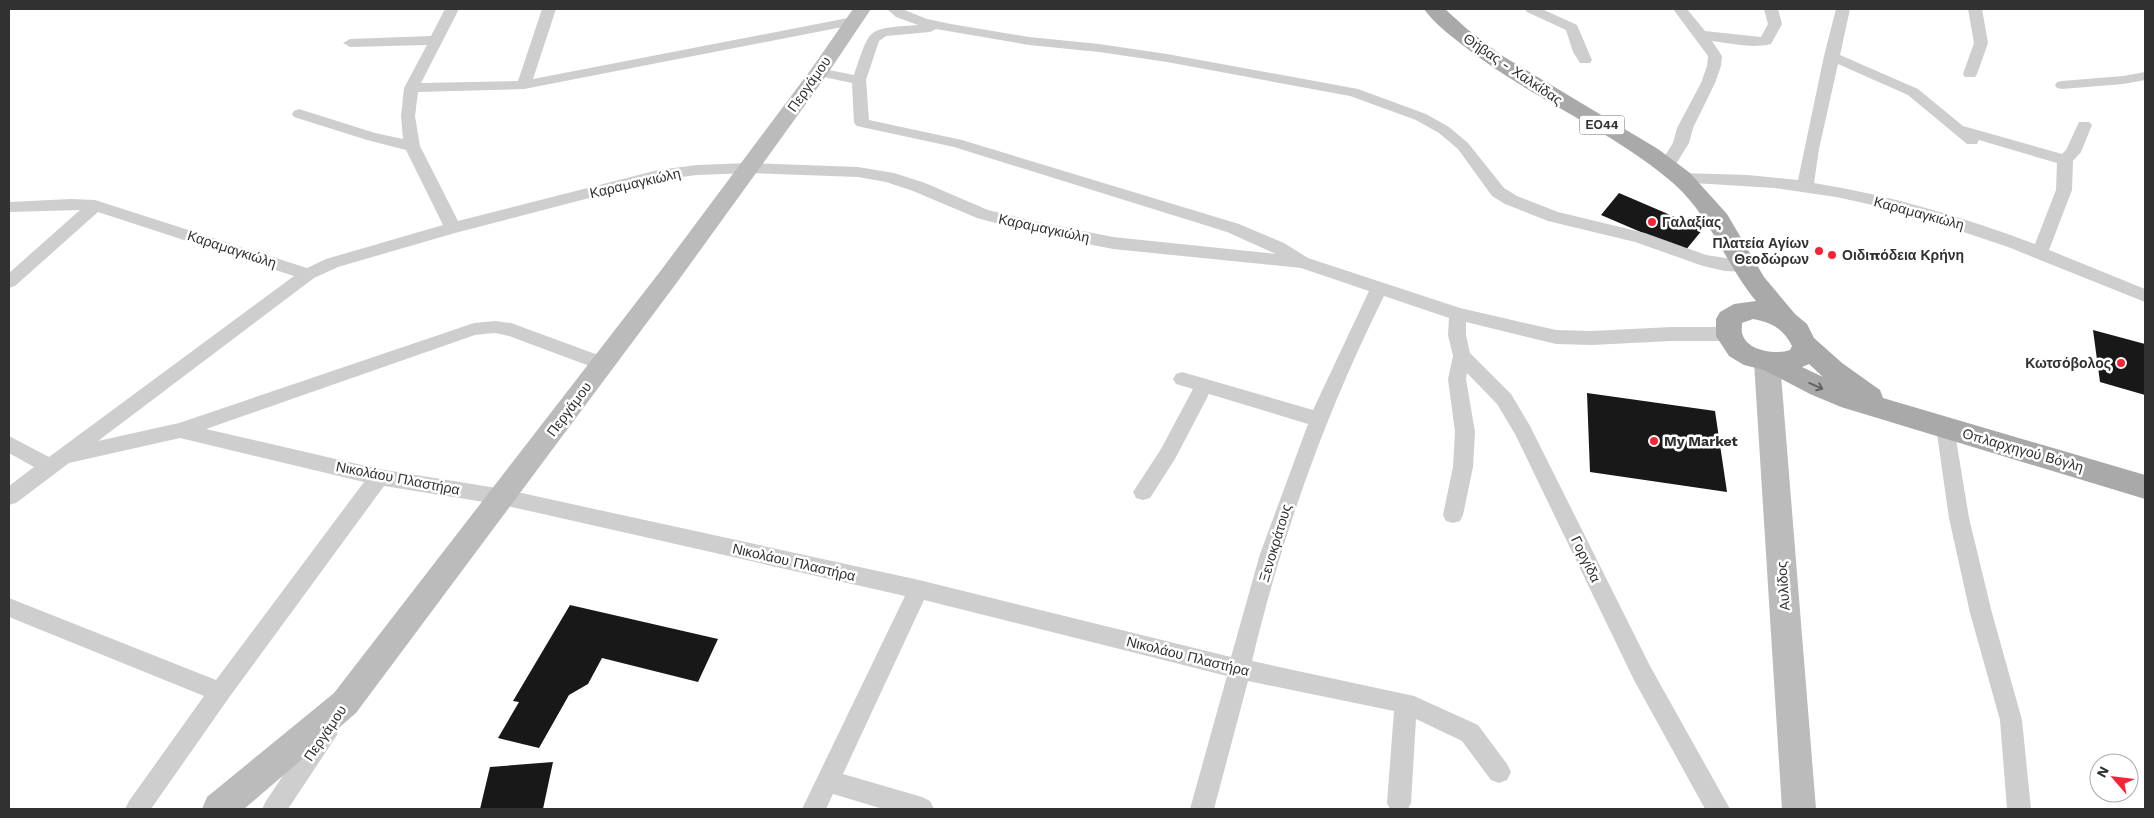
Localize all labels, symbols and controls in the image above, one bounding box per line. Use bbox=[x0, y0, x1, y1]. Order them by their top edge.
street label: Θήβας - Χαλκίδας bbox=[1461, 30, 1566, 108]
street label: Περγάμου bbox=[784, 53, 834, 115]
road number: ΕΟ44 bbox=[1580, 116, 1624, 134]
street label: Καραμαγκιώλη bbox=[588, 165, 682, 201]
street label: Καραμαγκιώλη bbox=[1872, 193, 1966, 233]
street label: Καραμαγκιώλη bbox=[997, 211, 1091, 245]
place label: Γαλαξίας bbox=[1662, 214, 1721, 230]
marker: Γαλαξίας bbox=[1646, 216, 1658, 228]
street label: Καραμαγκιώλη bbox=[185, 227, 279, 271]
place label: Πλατεία Αγίων Θεοδώρων bbox=[1712, 235, 1809, 267]
marker: Πλατεία Αγίων Θεοδώρων bbox=[1813, 245, 1825, 257]
place label: Οιδιπόδεια Κρήνη bbox=[1842, 247, 1964, 263]
marker: Οιδιπόδεια Κρήνη bbox=[1826, 249, 1838, 261]
place label: Κωτσόβολος bbox=[2025, 355, 2111, 371]
marker: Κωτσόβολος bbox=[2115, 357, 2127, 369]
street label: Περγάμου bbox=[543, 379, 595, 439]
one-way arrow bbox=[1808, 382, 1823, 391]
street label: Οπλαρχηγού Βόγλη bbox=[1961, 425, 2085, 475]
place label: My Market bbox=[1664, 433, 1738, 449]
marker: My Market bbox=[1648, 435, 1660, 447]
street label: Νικολάου Πλαστήρα bbox=[335, 458, 461, 498]
street label: Ξενοκράτους bbox=[1256, 502, 1295, 584]
street label: Γοργίδα bbox=[1568, 533, 1604, 585]
street label: Νικολάου Πλαστήρα bbox=[731, 540, 857, 584]
street label: Αυλίδος bbox=[1773, 561, 1793, 611]
street label: Νικολάου Πλαστήρα bbox=[1125, 633, 1251, 679]
street label: Περγάμου bbox=[301, 702, 349, 764]
north arrow bbox=[2089, 753, 2139, 803]
text: N bbox=[2093, 764, 2112, 780]

